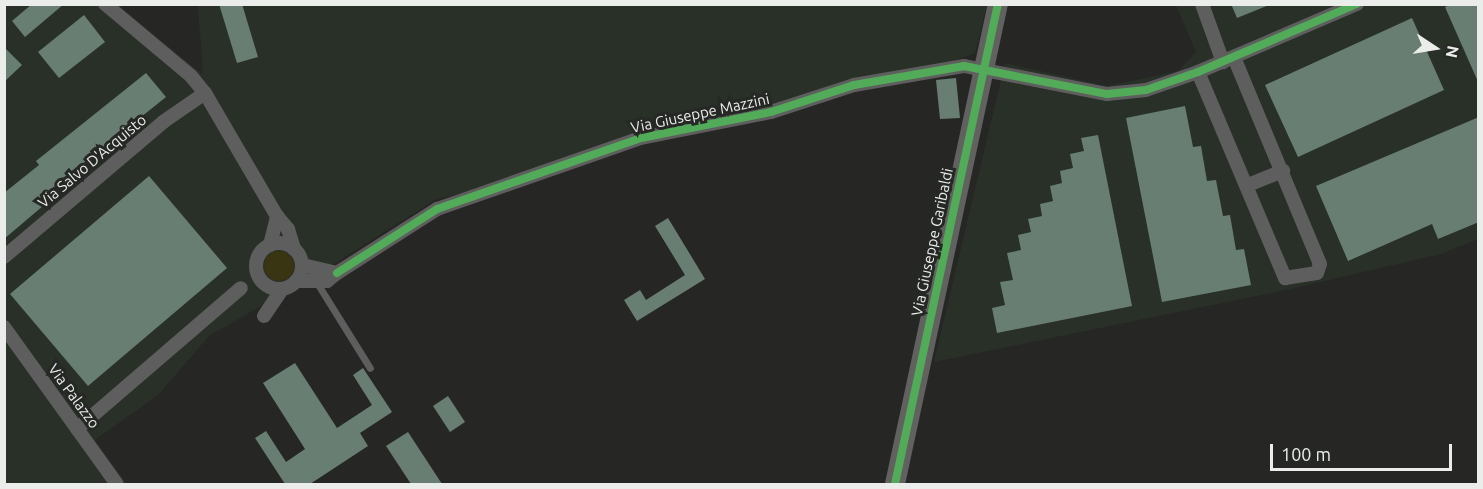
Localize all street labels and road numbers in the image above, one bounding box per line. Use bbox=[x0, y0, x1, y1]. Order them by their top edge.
street label: Via Giuseppe Mazzini bbox=[629, 89, 771, 137]
street label: Via Salvo D'Acquisto bbox=[34, 111, 150, 211]
street label: Via Giuseppe Garibaldi bbox=[908, 166, 956, 318]
street label: Via Palazzo bbox=[45, 360, 103, 432]

